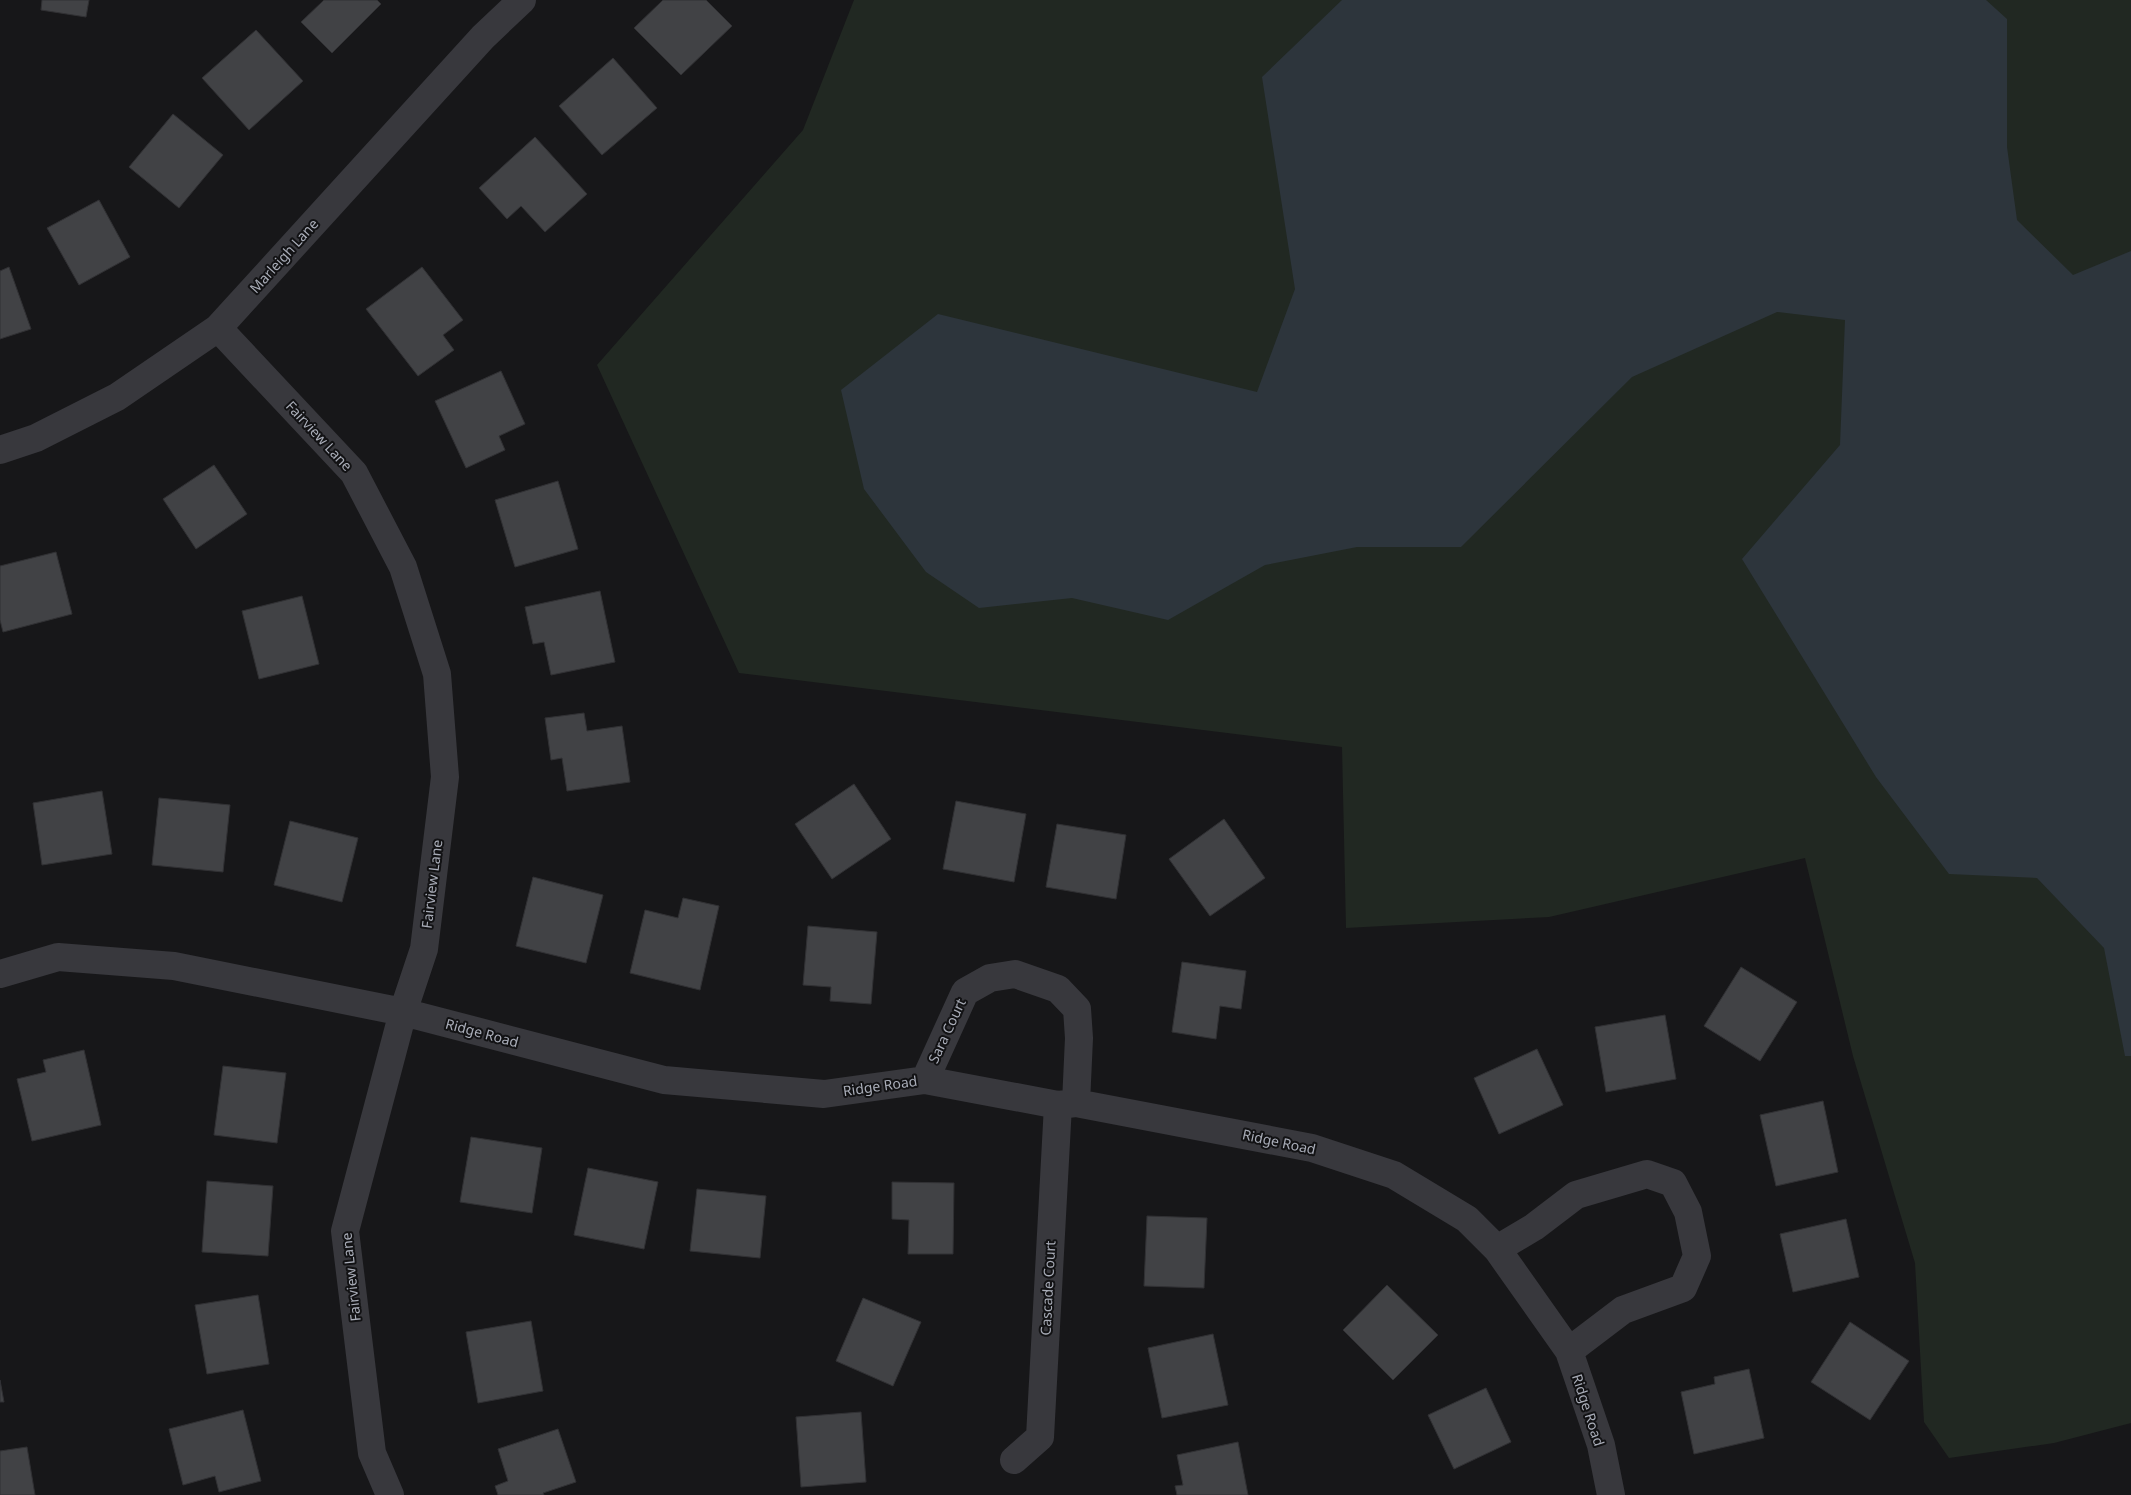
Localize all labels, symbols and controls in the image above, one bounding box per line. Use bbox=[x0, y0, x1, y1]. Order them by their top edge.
street label: Marleigh Lane bbox=[245, 214, 322, 297]
street label: Fairview Lane bbox=[282, 397, 357, 475]
street label: Fairview Lane bbox=[417, 838, 446, 929]
street label: Sara Court bbox=[923, 995, 970, 1066]
street label: Ridge Road bbox=[444, 1014, 521, 1051]
street label: Ridge Road bbox=[842, 1071, 918, 1100]
street label: Ridge Road bbox=[1241, 1124, 1318, 1159]
street label: Fairview Lane bbox=[336, 1232, 365, 1322]
street label: Cascade Court bbox=[1036, 1240, 1059, 1336]
street label: Ridge Road bbox=[1568, 1371, 1609, 1448]

